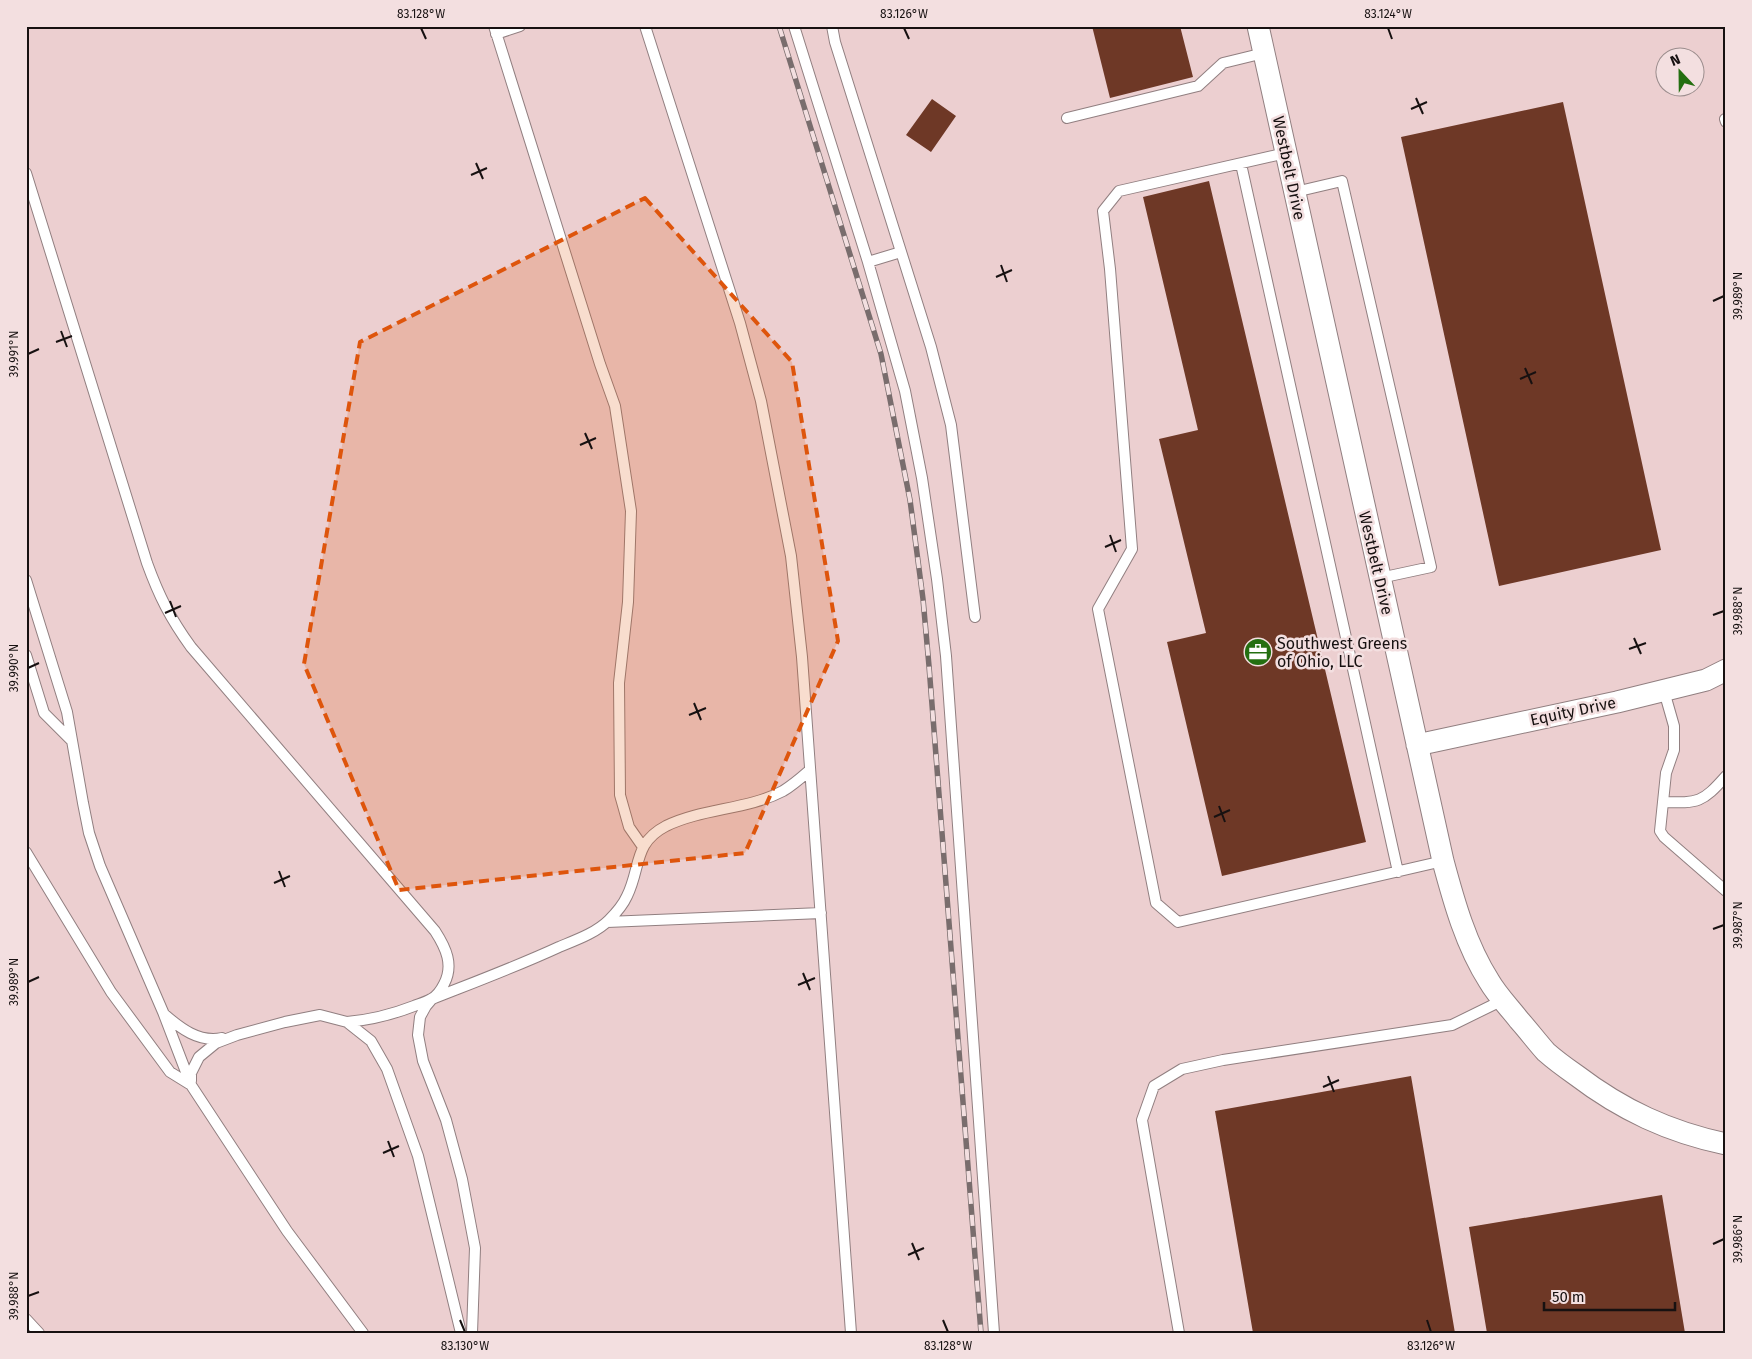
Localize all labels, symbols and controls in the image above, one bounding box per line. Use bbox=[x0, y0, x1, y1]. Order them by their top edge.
text: 83.128°W bbox=[397, 7, 445, 21]
text: 83.126°W bbox=[880, 7, 928, 21]
text: 83.124°W bbox=[1364, 7, 1412, 21]
north arrow bbox=[1654, 48, 1704, 98]
text: N bbox=[1668, 51, 1683, 70]
street label: Westbelt Drive bbox=[1269, 114, 1309, 222]
text: 39.989°N bbox=[1731, 272, 1745, 320]
text: 39.991°N bbox=[7, 331, 21, 377]
street label: Westbelt Drive bbox=[1355, 509, 1397, 617]
text: 39.988°N bbox=[1731, 587, 1745, 635]
place label: Southwest Greens of Ohio, LLC bbox=[1277, 634, 1407, 671]
office icon: Southwest Greens of Ohio, LLC bbox=[1243, 637, 1273, 667]
text: 39.990°N bbox=[7, 644, 21, 692]
street label: Equity Drive bbox=[1528, 693, 1618, 729]
text: 39.987°N bbox=[1731, 901, 1745, 949]
text: 39.989°N bbox=[7, 958, 21, 1006]
text: 39.986°N bbox=[1731, 1215, 1745, 1263]
text: 39.988°N bbox=[7, 1272, 21, 1320]
scale bar bbox=[1544, 1279, 1676, 1311]
text: 50 m bbox=[1552, 1288, 1585, 1306]
text: 83.130°W bbox=[441, 1339, 489, 1353]
text: 83.128°W bbox=[924, 1339, 972, 1353]
text: 83.126°W bbox=[1407, 1339, 1455, 1353]

